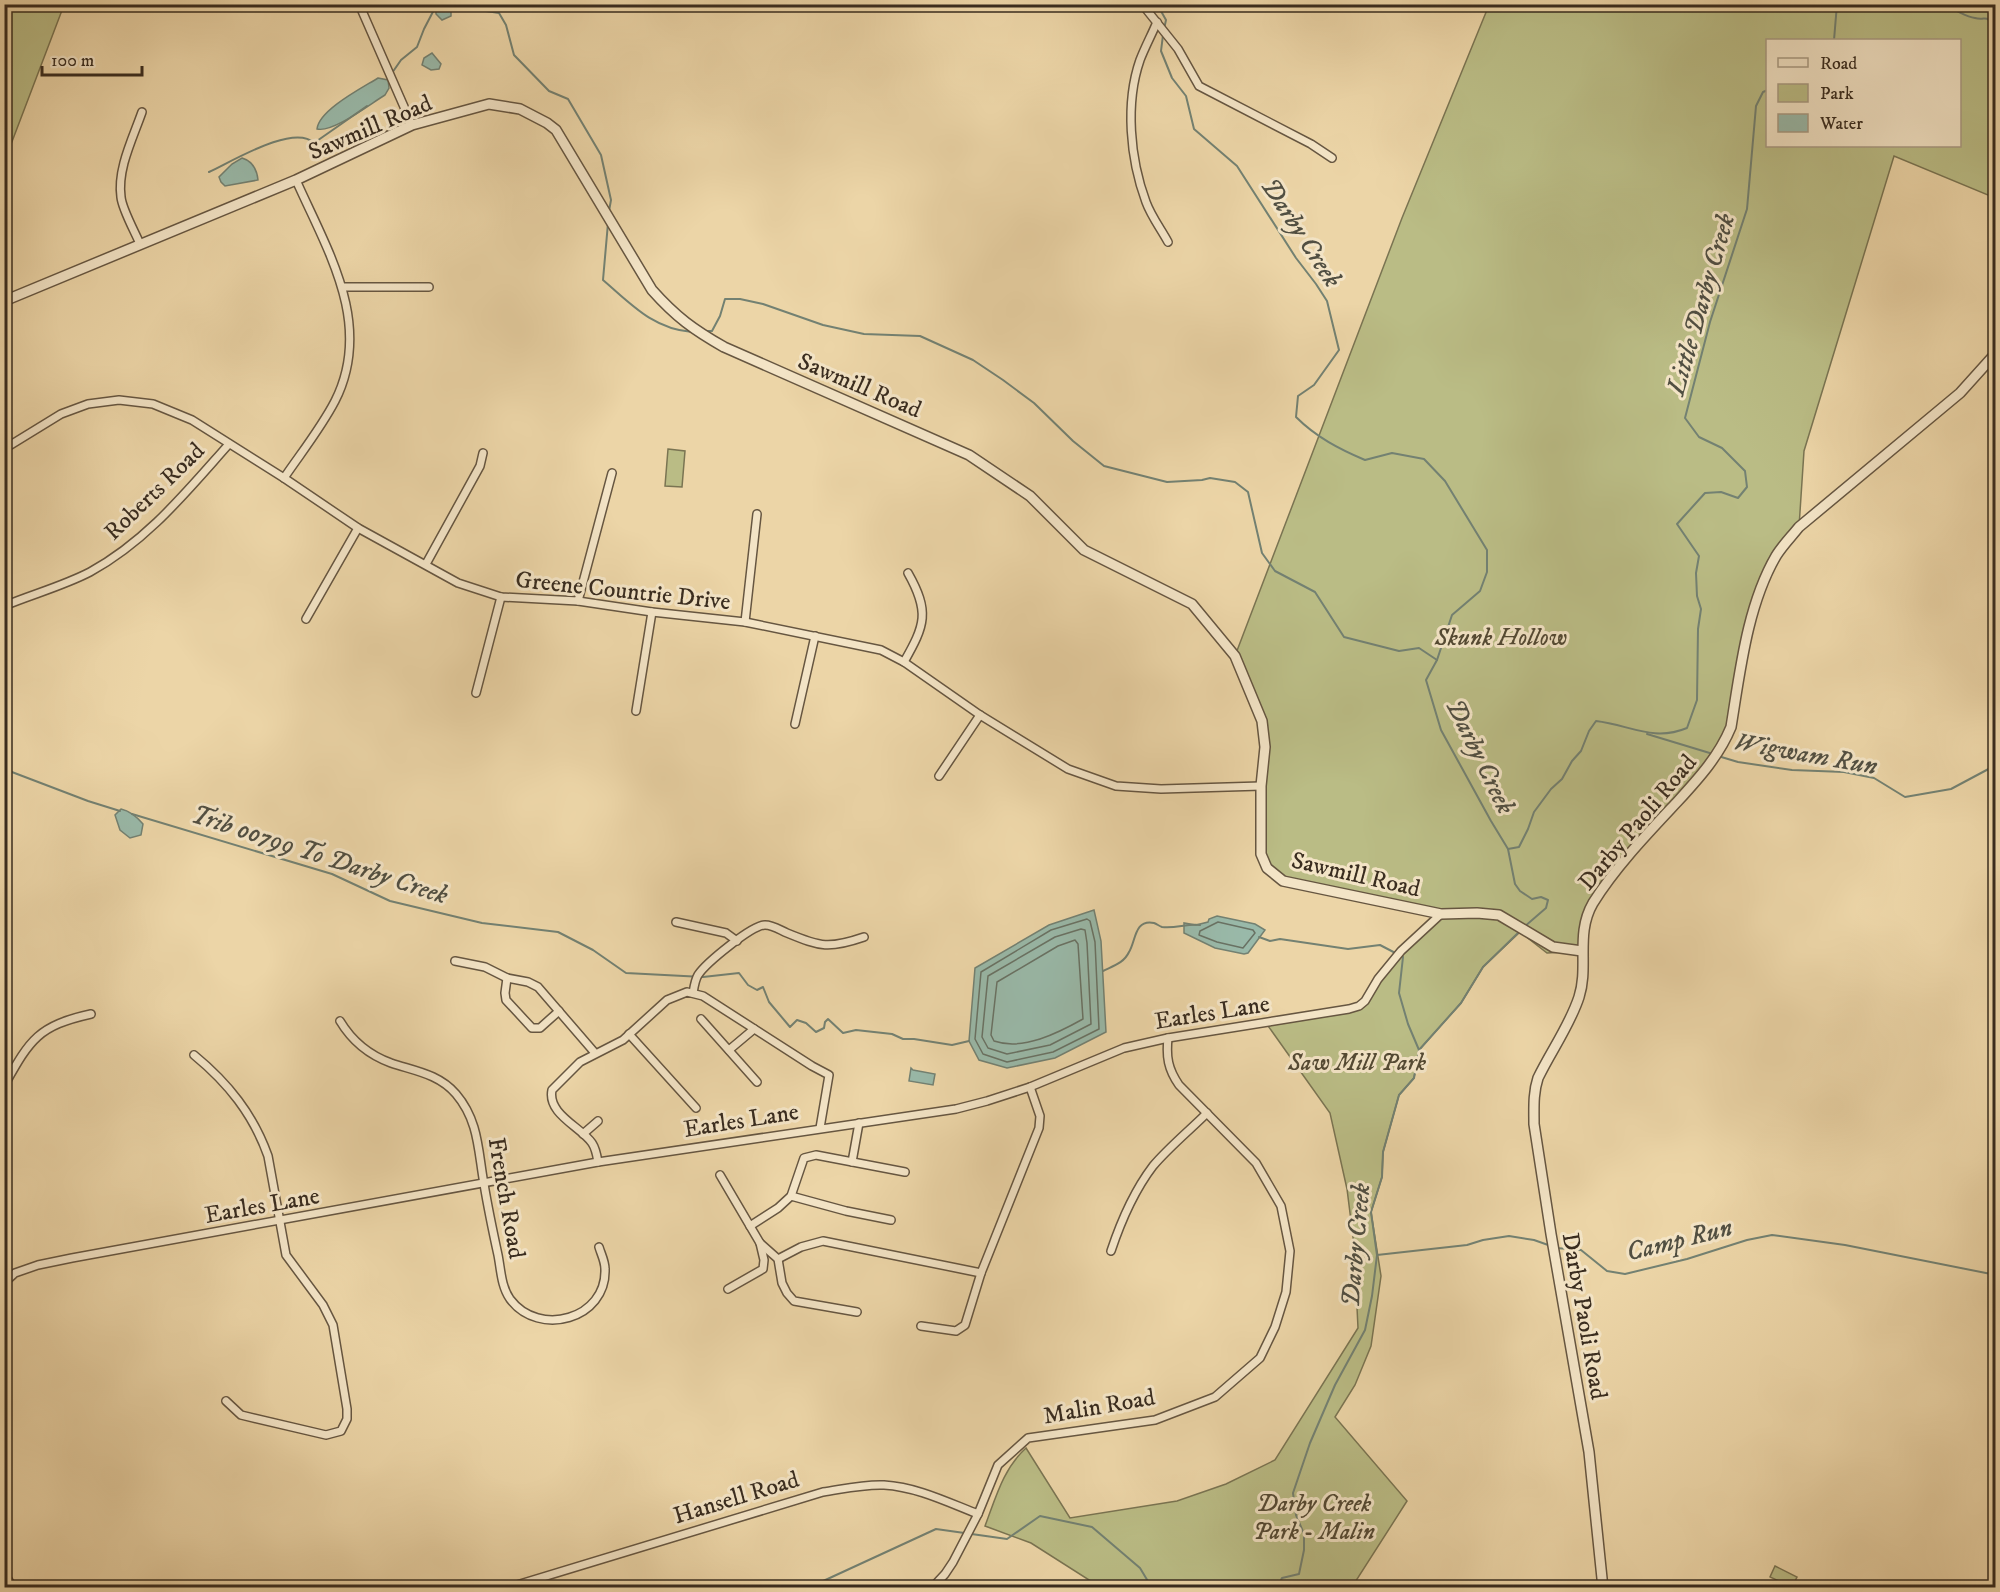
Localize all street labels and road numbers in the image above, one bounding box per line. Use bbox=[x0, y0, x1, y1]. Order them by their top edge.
street label: Sawmill Road bbox=[304, 88, 437, 167]
street label: Sawmill Road bbox=[793, 346, 926, 425]
street label: Roberts Road bbox=[98, 436, 211, 547]
street label: Greene Countrie Drive bbox=[514, 565, 732, 617]
street label: Darby Paoli Road bbox=[1572, 748, 1703, 897]
street label: Sawmill Road bbox=[1288, 846, 1423, 904]
street label: Earles Lane bbox=[1152, 989, 1272, 1037]
street label: Earles Lane bbox=[681, 1097, 801, 1145]
street label: French Road bbox=[481, 1135, 531, 1261]
street label: Earles Lane bbox=[202, 1181, 322, 1231]
street label: Darby Paoli Road bbox=[1555, 1230, 1613, 1402]
street label: Malin Road bbox=[1041, 1382, 1157, 1432]
street label: Hansell Road bbox=[670, 1465, 803, 1531]

